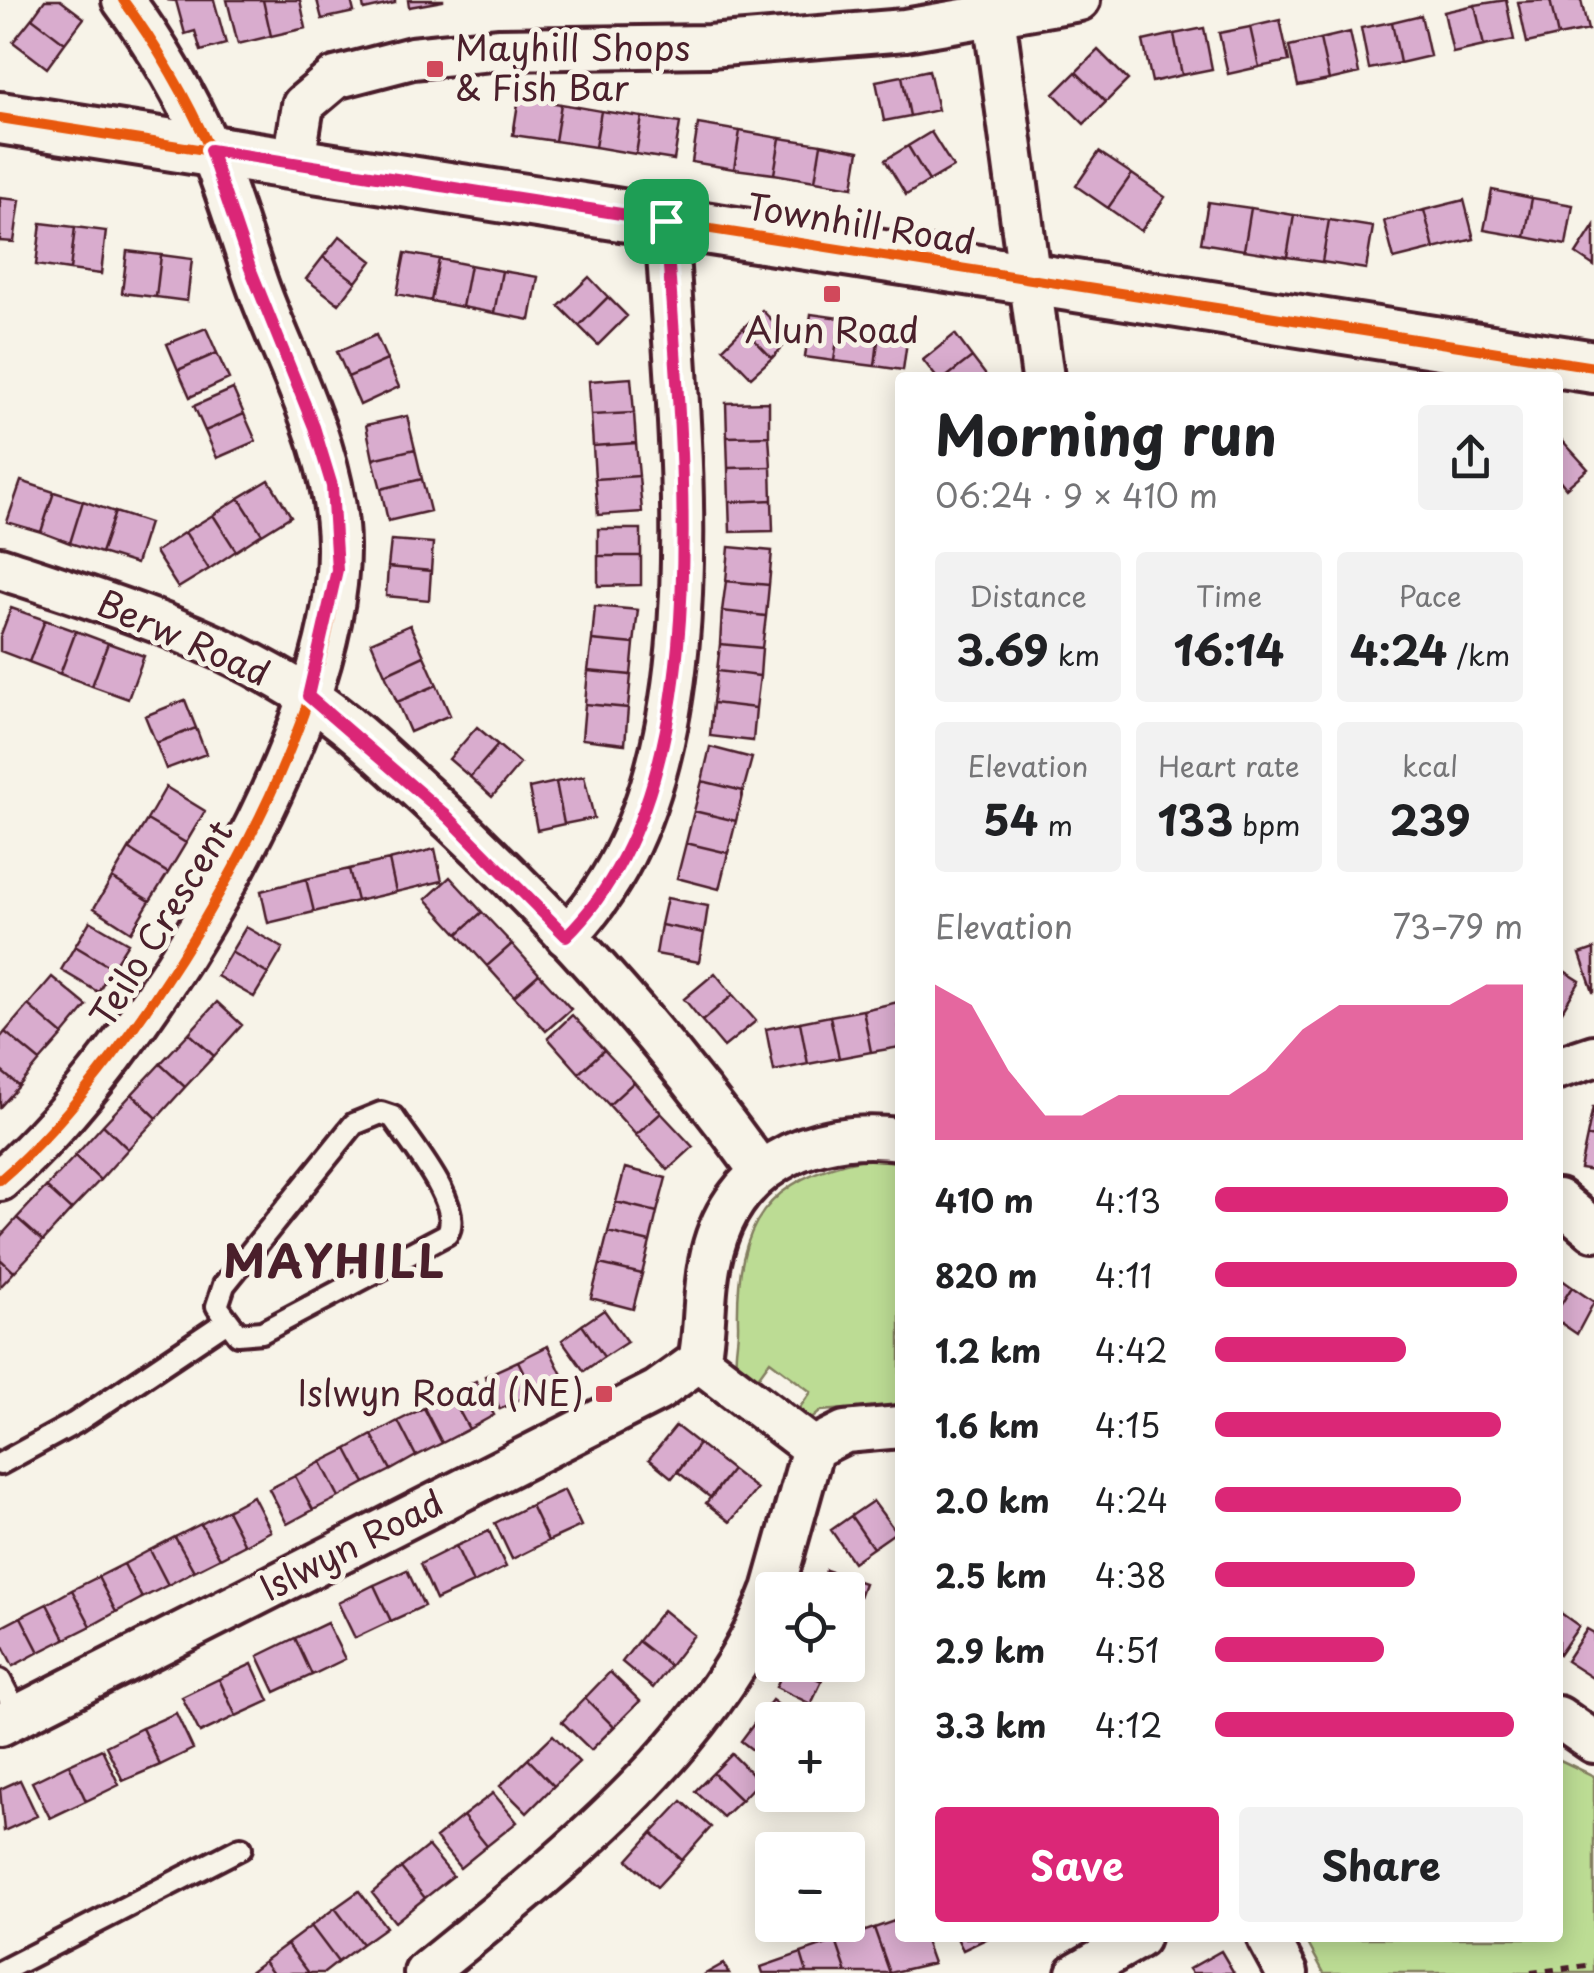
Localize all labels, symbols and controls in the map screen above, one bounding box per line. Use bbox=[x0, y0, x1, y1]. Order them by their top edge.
place label: Mayhill Shops & Fish Bar bbox=[455, 20, 691, 113]
marker: Mayhill Shops & Fish Bar bbox=[424, 58, 446, 80]
street label: Townhill Road bbox=[744, 178, 979, 267]
pin bbox=[624, 179, 709, 264]
icon: arrive bbox=[639, 194, 694, 249]
marker: Alun Road bbox=[821, 283, 843, 305]
place label: Alun Road bbox=[745, 302, 919, 355]
text: Morning run bbox=[935, 392, 1277, 475]
button: share bbox=[1418, 405, 1523, 510]
text: 06:24 · 9 × 410 m bbox=[935, 471, 1218, 519]
text: Distance bbox=[969, 574, 1087, 617]
text: Time bbox=[1196, 574, 1262, 617]
text: Pace bbox=[1398, 574, 1462, 617]
street label: Berw Road bbox=[89, 575, 279, 698]
text: 3.69 bbox=[956, 617, 1049, 680]
text: 16:14 bbox=[1174, 617, 1284, 680]
text: 4:24 bbox=[1350, 617, 1447, 680]
text: km bbox=[1049, 633, 1100, 676]
text: /km bbox=[1447, 633, 1510, 676]
text: Elevation bbox=[968, 744, 1088, 787]
text: Heart rate bbox=[1158, 744, 1300, 787]
text: kcal bbox=[1402, 744, 1458, 787]
text: 54 bbox=[983, 787, 1038, 850]
text: 133 bbox=[1157, 787, 1233, 850]
text: 239 bbox=[1389, 787, 1471, 850]
text: m bbox=[1038, 803, 1073, 846]
text: bpm bbox=[1233, 803, 1301, 846]
street label: Teilo Crescent bbox=[75, 809, 245, 1036]
text: Elevation bbox=[935, 902, 1073, 950]
text: 73–79 m bbox=[1392, 902, 1523, 950]
text: 410 m bbox=[935, 1176, 1034, 1224]
text: 4:13 bbox=[1095, 1176, 1161, 1224]
district label: MAYHILL bbox=[223, 1225, 447, 1293]
text: 820 m bbox=[935, 1251, 1038, 1299]
text: 4:11 bbox=[1095, 1251, 1152, 1299]
text: 1.2 km bbox=[935, 1326, 1041, 1374]
text: 4:42 bbox=[1095, 1326, 1168, 1374]
place label: Islwyn Road (NE) bbox=[298, 1365, 584, 1418]
marker: Islwyn Road (NE) bbox=[593, 1383, 615, 1405]
text: 1.6 km bbox=[935, 1401, 1040, 1449]
text: 4:15 bbox=[1095, 1401, 1160, 1449]
street label: Islwyn Road bbox=[250, 1475, 452, 1613]
text: 2.0 km bbox=[935, 1476, 1050, 1524]
text: 4:24 bbox=[1095, 1476, 1168, 1524]
text: 2.5 km bbox=[935, 1551, 1047, 1599]
text: 4:38 bbox=[1095, 1551, 1166, 1599]
map controls bbox=[755, 1572, 865, 1942]
button: locate bbox=[755, 1572, 865, 1682]
text: 2.9 km bbox=[935, 1626, 1045, 1674]
text: 4:51 bbox=[1095, 1626, 1159, 1674]
text: 3.3 km bbox=[935, 1701, 1046, 1749]
text: 4:12 bbox=[1095, 1701, 1162, 1749]
button: + bbox=[755, 1702, 865, 1812]
button: Save bbox=[935, 1807, 1219, 1922]
button: Share bbox=[1239, 1807, 1523, 1922]
button: − bbox=[755, 1832, 865, 1942]

